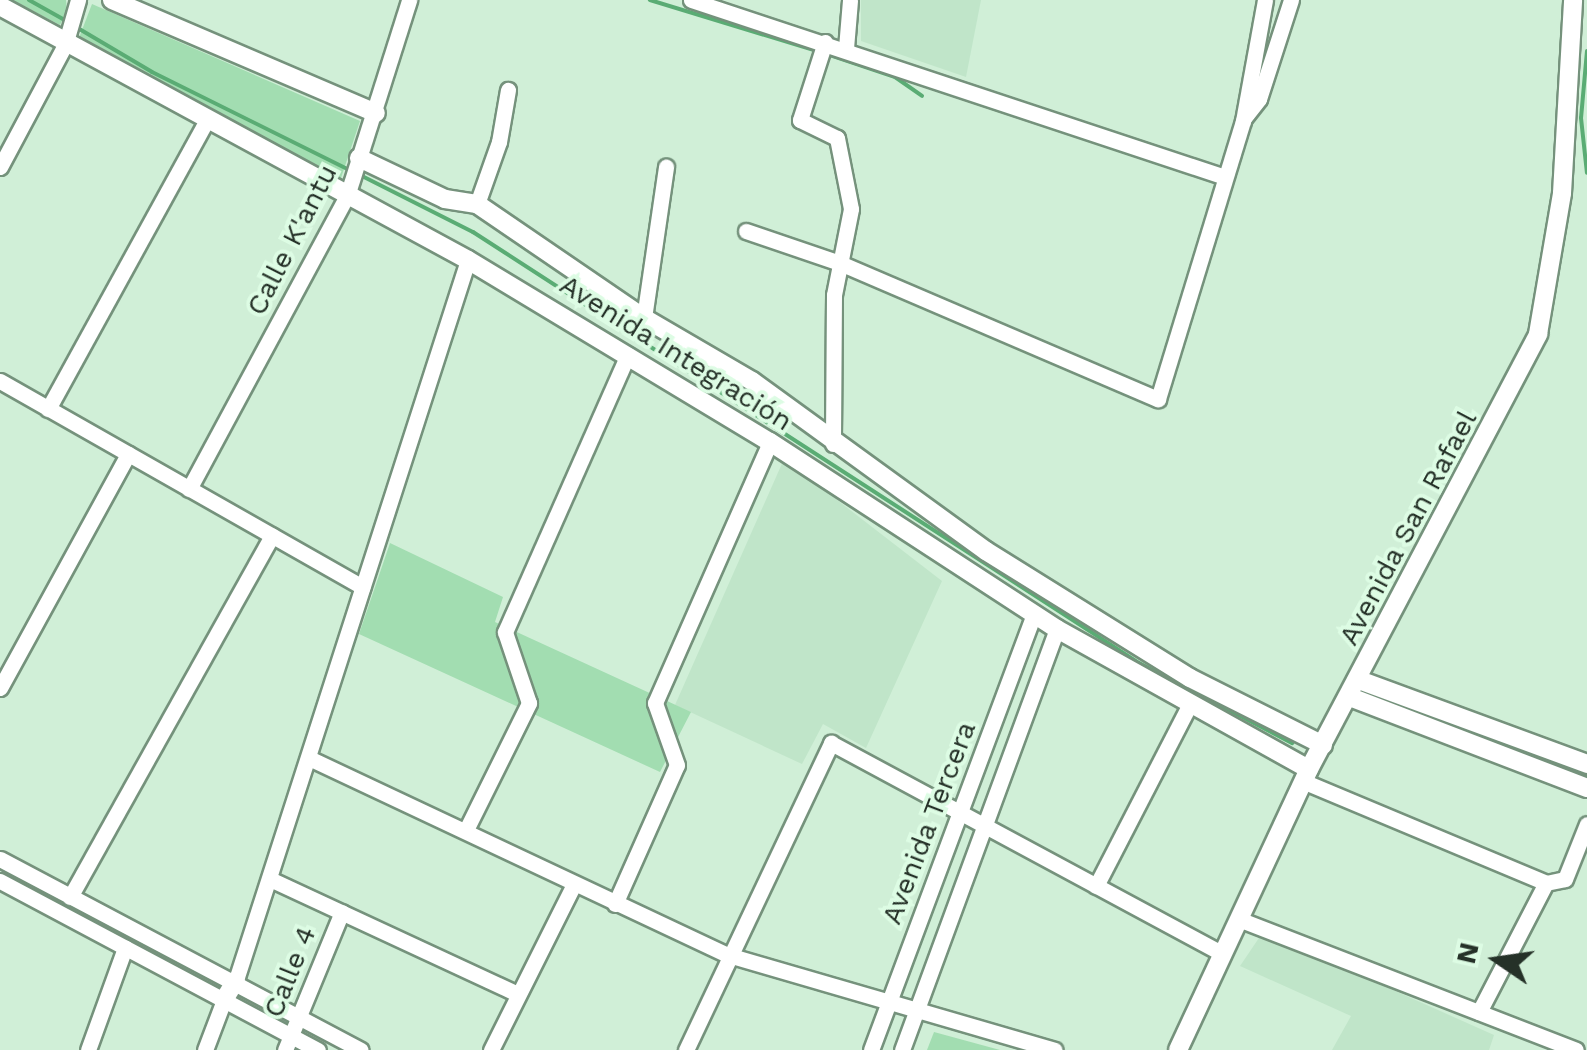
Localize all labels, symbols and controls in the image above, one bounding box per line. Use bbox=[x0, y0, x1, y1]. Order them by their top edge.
street label: Calle K'antu bbox=[240, 159, 344, 321]
street label: Avenida Integración bbox=[553, 268, 799, 438]
street label: Avenida San Rafael bbox=[1332, 405, 1484, 651]
street label: Avenida Tercera bbox=[875, 716, 983, 930]
north arrow bbox=[1447, 910, 1547, 1010]
street label: Calle 4 bbox=[257, 922, 323, 1022]
text: N bbox=[1449, 939, 1486, 967]

